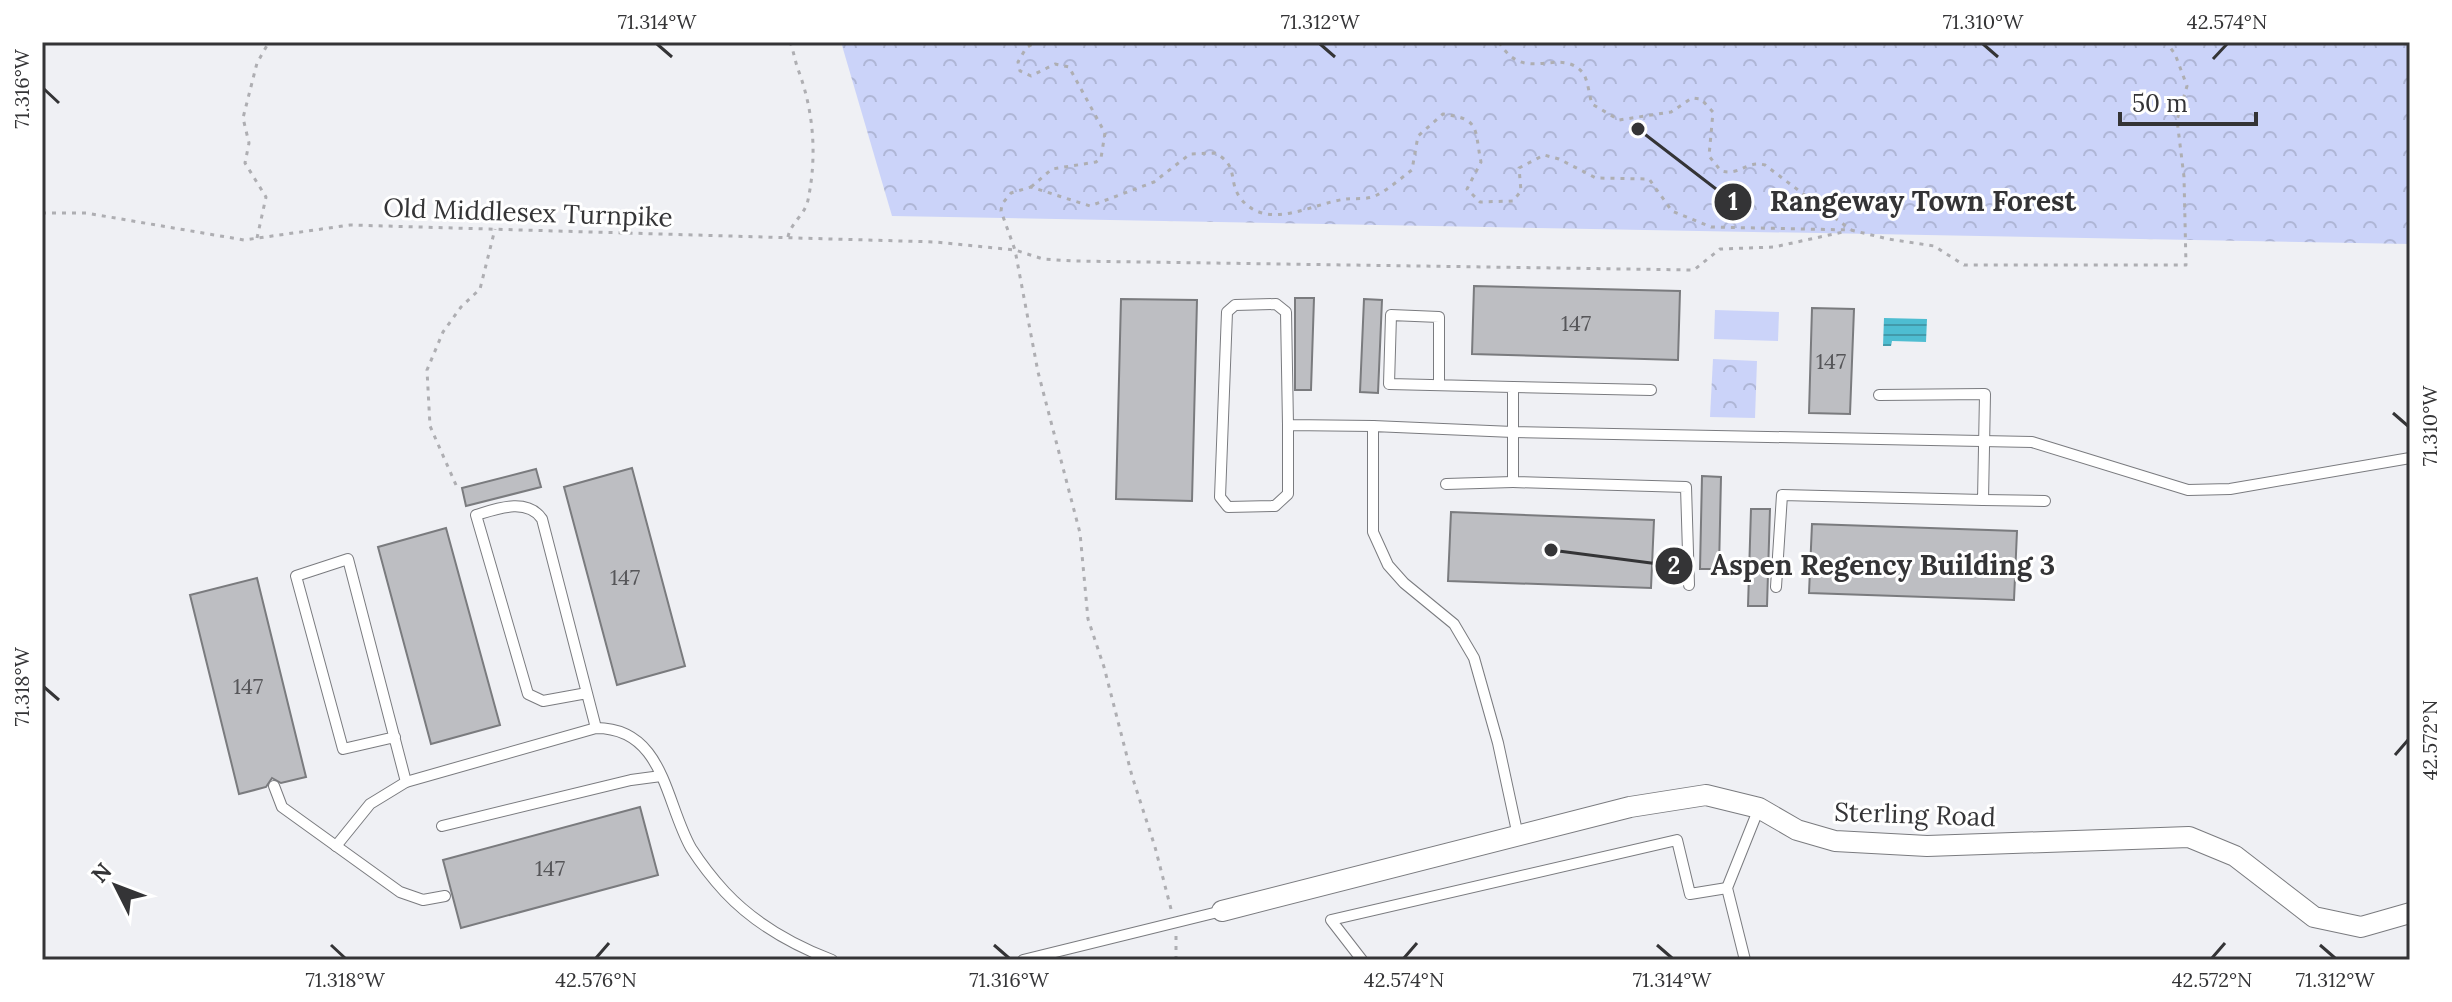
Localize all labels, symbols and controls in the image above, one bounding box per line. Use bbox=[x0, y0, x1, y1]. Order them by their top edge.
text: 71.314°W bbox=[618, 9, 697, 34]
text: 71.312°W bbox=[1281, 9, 1360, 34]
text: 71.310°W bbox=[1943, 9, 2024, 34]
text: 42.574°N bbox=[2187, 9, 2267, 34]
text: 71.316°W bbox=[9, 48, 34, 129]
scale bar bbox=[2120, 76, 2256, 126]
text: 50 m bbox=[2132, 88, 2188, 119]
callout: Rangeway Town Forest bbox=[1713, 176, 2092, 228]
text: Rangeway Town Forest bbox=[1770, 183, 2077, 219]
text: 1 bbox=[1728, 186, 1738, 217]
street label: Old Middlesex Turnpike bbox=[383, 190, 673, 234]
house number: 147 bbox=[1561, 309, 1591, 337]
house number: 147 bbox=[1816, 347, 1846, 375]
text: 71.310°W bbox=[2417, 385, 2442, 466]
callout: Aspen Regency Building 3 bbox=[1654, 540, 2071, 592]
text: Aspen Regency Building 3 bbox=[1711, 547, 2055, 583]
text: 2 bbox=[1668, 550, 1680, 581]
house number: 147 bbox=[610, 563, 640, 591]
text: 71.318°W bbox=[9, 646, 34, 727]
house number: 147 bbox=[233, 672, 263, 700]
text: 42.572°N bbox=[2417, 700, 2442, 780]
street label: Sterling Road bbox=[1834, 795, 1996, 833]
north arrow bbox=[76, 846, 156, 926]
house number: 147 bbox=[535, 854, 565, 882]
text: N bbox=[85, 857, 117, 888]
text: 71.318°W bbox=[305, 967, 386, 992]
text: 42.576°N bbox=[555, 967, 637, 992]
text: 71.316°W bbox=[969, 967, 1050, 992]
text: 42.574°N bbox=[1364, 967, 1444, 992]
text: 71.314°W bbox=[1633, 967, 1712, 992]
text: 42.572°N bbox=[2172, 967, 2252, 992]
text: 71.312°W bbox=[2296, 967, 2375, 992]

